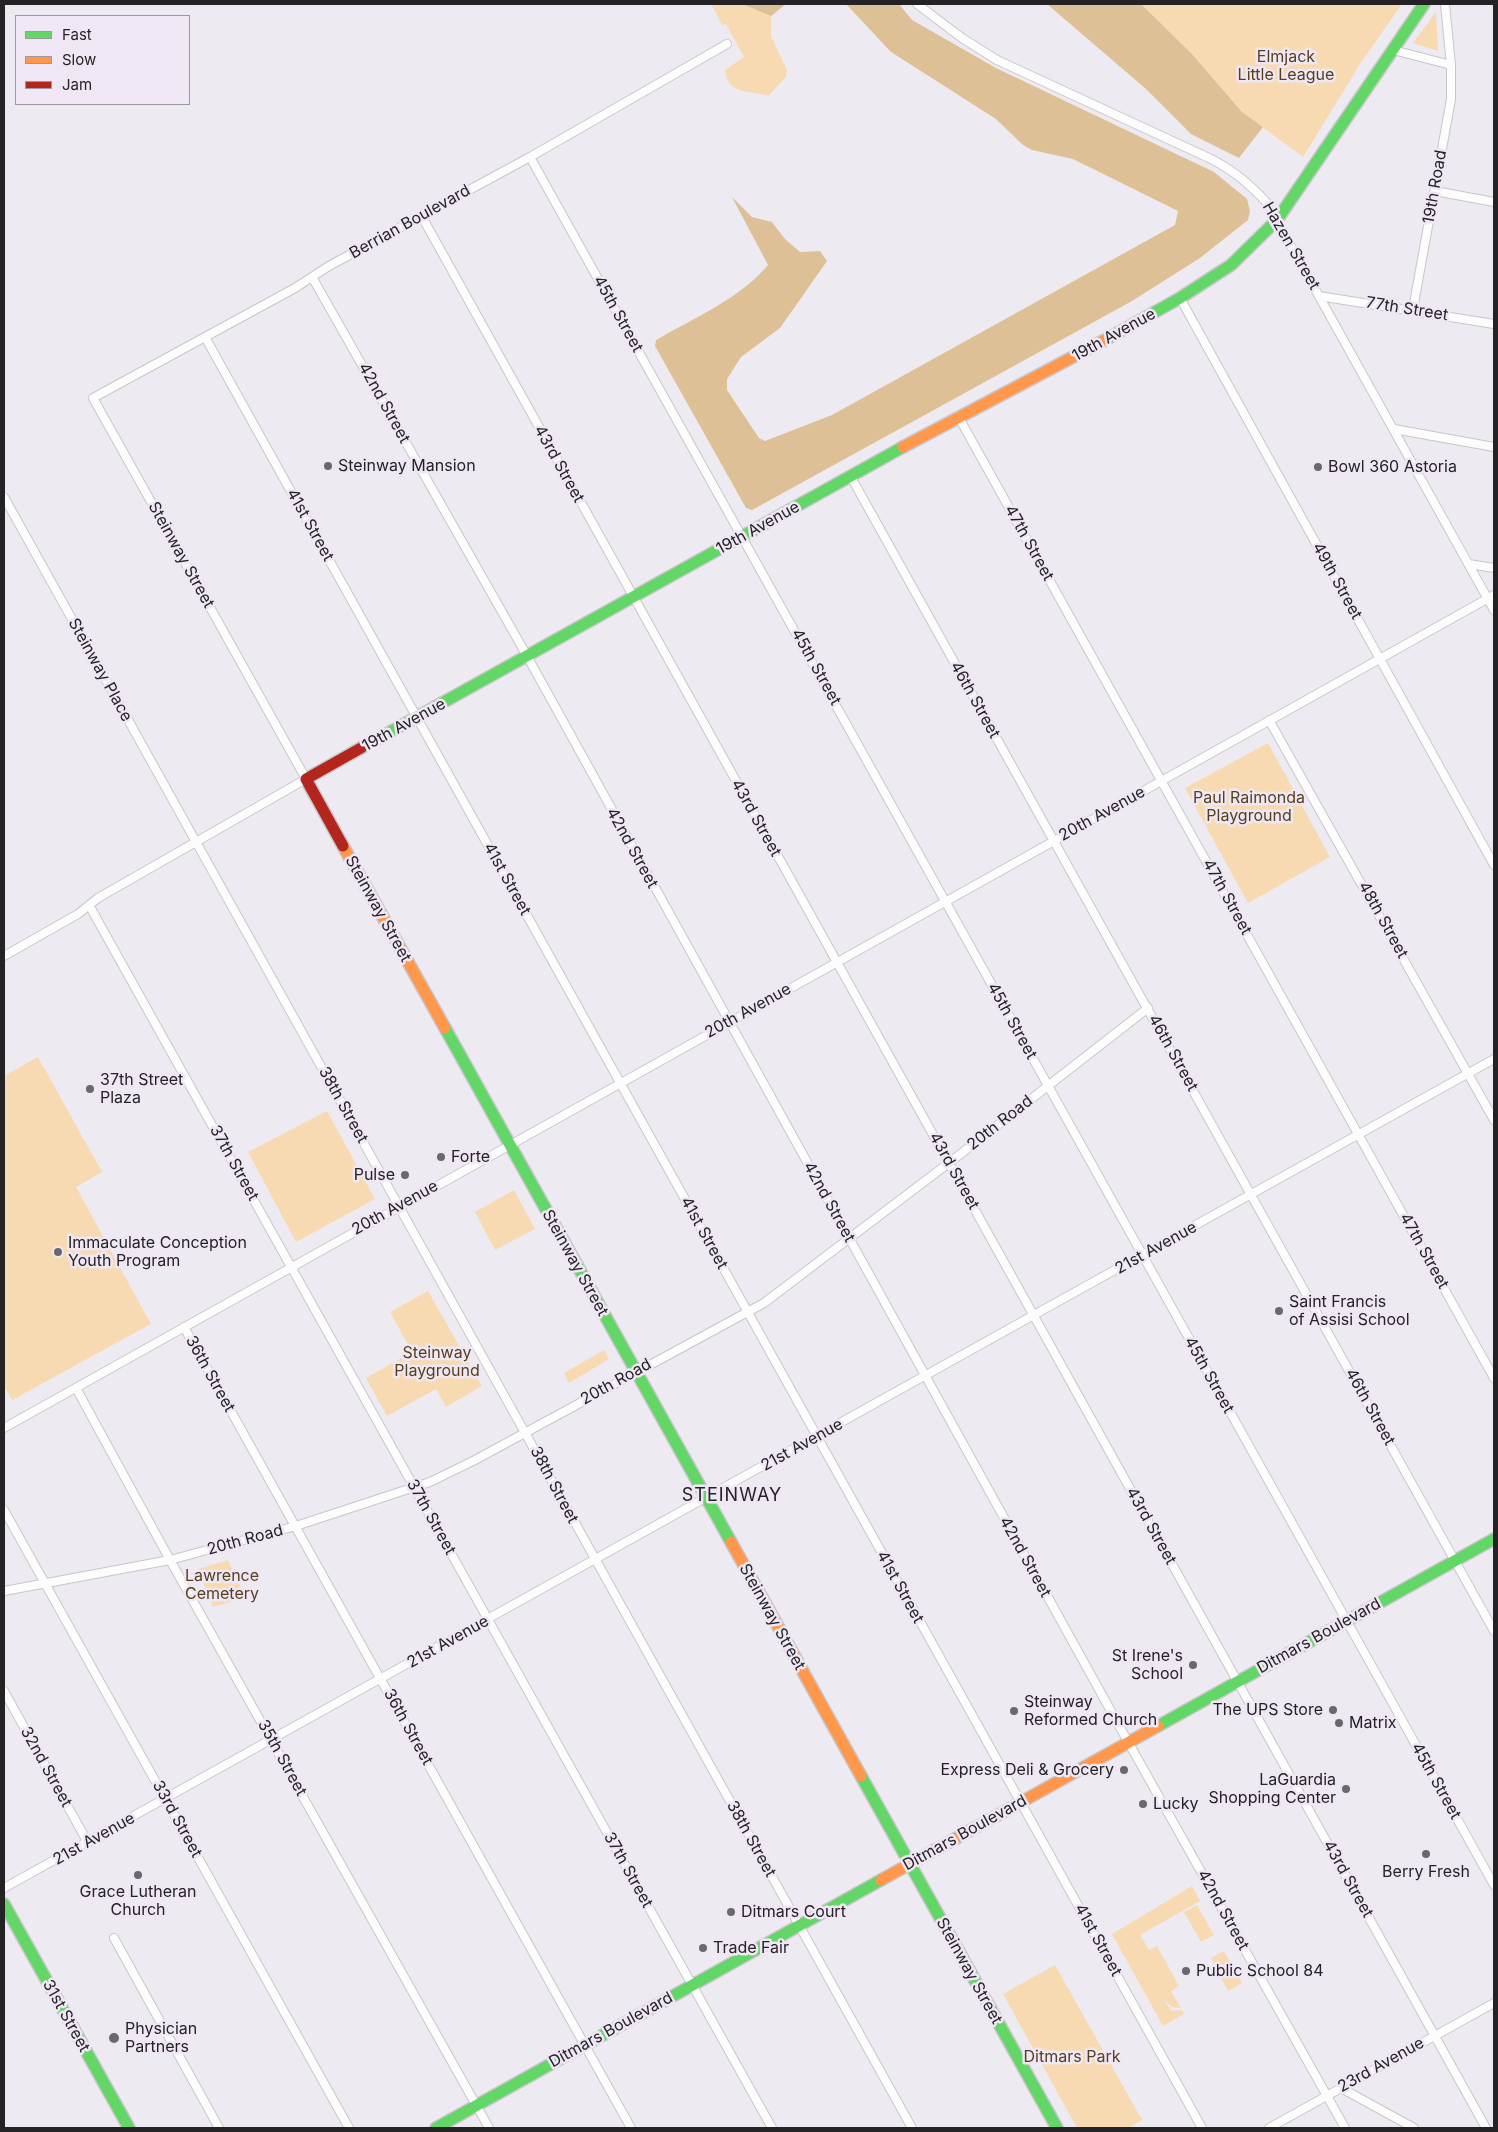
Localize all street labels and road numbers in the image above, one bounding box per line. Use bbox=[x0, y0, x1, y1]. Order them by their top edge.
street label: 19th Road bbox=[1419, 149, 1451, 225]
street label: Berrian Boulevard bbox=[346, 181, 474, 263]
street label: Hazen Street bbox=[1258, 199, 1324, 293]
street label: 45th Street bbox=[589, 272, 647, 356]
street label: 77th Street bbox=[1365, 293, 1449, 325]
street label: 19th Avenue bbox=[1069, 304, 1159, 366]
street label: 42nd Street bbox=[354, 359, 414, 447]
street label: 43rd Street bbox=[530, 422, 588, 506]
street label: 41st Street bbox=[282, 485, 338, 565]
street label: 19th Avenue bbox=[713, 497, 803, 559]
street label: Steinway Street bbox=[144, 499, 218, 611]
street label: 47th Street bbox=[1000, 502, 1058, 584]
street label: 49th Street bbox=[1308, 539, 1366, 623]
street label: Steinway Place bbox=[64, 615, 136, 725]
street label: 45th Street bbox=[787, 625, 845, 709]
street label: 46th Street bbox=[946, 658, 1004, 742]
street label: 19th Avenue bbox=[359, 694, 449, 756]
street label: 43rd Street bbox=[727, 776, 785, 860]
street label: 20th Avenue bbox=[1056, 782, 1148, 846]
street label: 42nd Street bbox=[602, 804, 662, 892]
street label: 41st Street bbox=[479, 839, 535, 919]
street label: Steinway Street bbox=[341, 853, 415, 965]
street label: 47th Street bbox=[1198, 856, 1256, 938]
street label: 48th Street bbox=[1354, 878, 1412, 962]
street label: 20th Avenue bbox=[702, 979, 794, 1043]
street label: 45th Street bbox=[983, 979, 1041, 1063]
street label: 46th Street bbox=[1144, 1011, 1202, 1095]
street label: 38th Street bbox=[314, 1064, 372, 1146]
street label: 20th Road bbox=[963, 1091, 1037, 1155]
street label: 37th Street bbox=[205, 1122, 263, 1204]
street label: 43rd Street bbox=[925, 1129, 983, 1213]
street label: 42nd Street bbox=[799, 1158, 859, 1246]
street label: 20th Avenue bbox=[349, 1176, 441, 1240]
street label: 41st Street bbox=[676, 1193, 732, 1273]
street label: Steinway Street bbox=[538, 1207, 612, 1319]
street label: 47th Street bbox=[1395, 1210, 1453, 1292]
street label: 21st Avenue bbox=[1112, 1218, 1200, 1278]
street label: 36th Street bbox=[181, 1333, 239, 1415]
street label: 45th Street bbox=[1180, 1333, 1238, 1417]
street label: 20th Road bbox=[577, 1355, 655, 1409]
street label: 46th Street bbox=[1341, 1365, 1399, 1449]
street label: 21st Avenue bbox=[758, 1415, 846, 1475]
street label: 38th Street bbox=[526, 1443, 582, 1527]
street label: 37th Street bbox=[402, 1476, 460, 1558]
street label: 43rd Street bbox=[1122, 1484, 1180, 1568]
street label: 42nd Street bbox=[995, 1513, 1055, 1601]
street label: 20th Road bbox=[205, 1521, 285, 1559]
street label: 41st Street bbox=[872, 1547, 928, 1627]
street label: Steinway Street bbox=[735, 1561, 809, 1673]
street label: Ditmars Boulevard bbox=[1254, 1594, 1384, 1678]
street label: 21st Avenue bbox=[404, 1612, 492, 1672]
street label: 36th Street bbox=[379, 1686, 437, 1768]
street label: 35th Street bbox=[253, 1717, 311, 1799]
street label: 32nd Street bbox=[16, 1724, 76, 1810]
street label: 45th Street bbox=[1407, 1739, 1465, 1823]
street label: 33rd Street bbox=[148, 1777, 206, 1861]
street label: Ditmars Boulevard bbox=[900, 1791, 1030, 1875]
street label: 38th Street bbox=[722, 1798, 780, 1880]
street label: 21st Avenue bbox=[50, 1809, 138, 1869]
street label: 37th Street bbox=[599, 1829, 657, 1911]
street label: 43rd Street bbox=[1319, 1837, 1377, 1921]
street label: 42nd Street bbox=[1193, 1866, 1253, 1954]
street label: 41st Street bbox=[1070, 1900, 1126, 1980]
street label: Steinway Street bbox=[932, 1915, 1006, 2027]
street label: 31st Street bbox=[38, 1976, 94, 2056]
street label: Ditmars Boulevard bbox=[546, 1988, 676, 2072]
street label: 23rd Avenue bbox=[1334, 2033, 1428, 2097]

